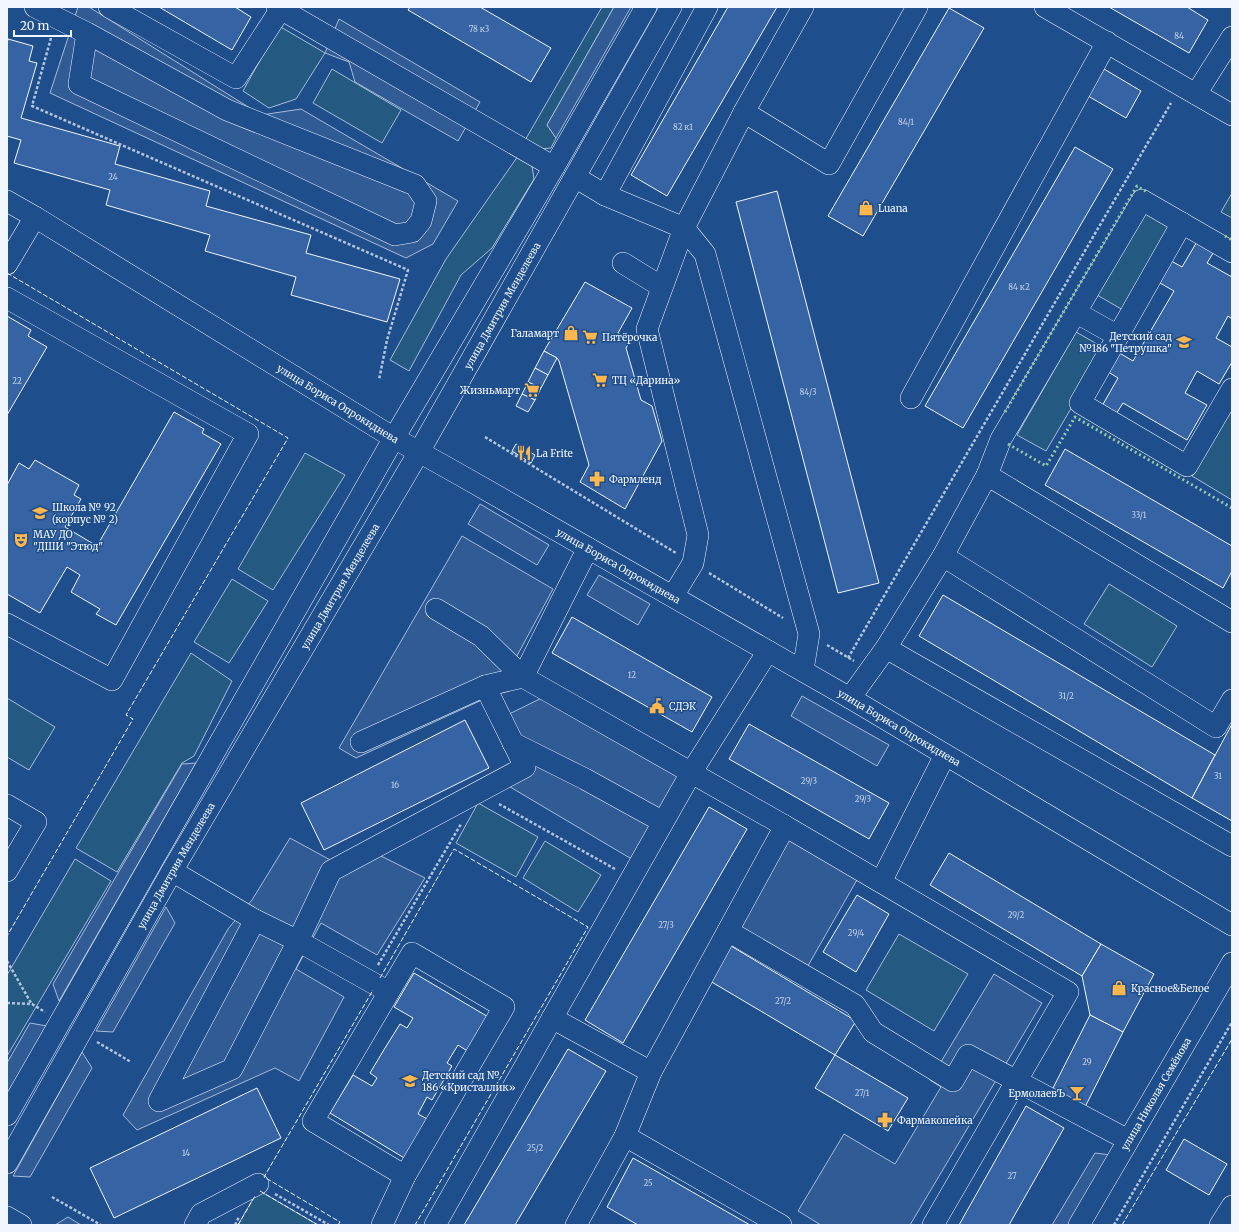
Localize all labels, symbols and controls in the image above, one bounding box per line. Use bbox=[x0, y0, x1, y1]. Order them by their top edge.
scale bar bbox=[14, 12, 71, 38]
text: 20 m bbox=[20, 18, 49, 33]
house number: 78 к3 bbox=[469, 24, 490, 34]
house number: 84 bbox=[1174, 31, 1184, 41]
house number: 84/1 bbox=[898, 117, 914, 127]
house number: 82 к1 bbox=[673, 122, 693, 132]
house number: 24 bbox=[108, 172, 118, 182]
shop icon: Luana bbox=[857, 199, 875, 217]
place label: Luana bbox=[878, 202, 908, 215]
street label: улица Дмитрия Менделеева bbox=[461, 239, 543, 371]
house number: 84 к2 bbox=[1008, 282, 1030, 292]
shop icon: Галамарт bbox=[562, 324, 580, 342]
place label: Галамарт bbox=[511, 327, 559, 340]
supermarket icon: Пятёрочка bbox=[581, 328, 599, 346]
place label: Детский сад №186 "Петрушка" bbox=[1079, 330, 1172, 355]
place label: Пятёрочка bbox=[602, 331, 658, 344]
school or university icon: Детский сад №186 "Петрушка" bbox=[1175, 333, 1193, 351]
street label: улица Бориса Опрокиднева bbox=[275, 361, 402, 446]
supermarket icon: ТЦ «Дарина» bbox=[591, 371, 609, 389]
place label: ТЦ «Дарина» bbox=[612, 374, 680, 387]
house number: 22 bbox=[12, 376, 22, 386]
supermarket icon: Жизньмарт bbox=[523, 381, 541, 399]
place label: Жизньмарт bbox=[460, 384, 520, 397]
house number: 84/3 bbox=[800, 387, 817, 397]
restaurant icon: La Frite bbox=[515, 444, 533, 462]
place label: La Frite bbox=[536, 447, 573, 460]
pharmacy icon: Фармленд bbox=[588, 470, 606, 488]
place label: Фармленд bbox=[609, 473, 661, 486]
place label: Школа № 92 (корпус № 2) bbox=[52, 501, 118, 526]
school or university icon: Школа № 92 (корпус № 2) bbox=[31, 504, 49, 522]
house number: 33/1 bbox=[1132, 510, 1147, 520]
street label: улица Дмитрия Менделеева bbox=[298, 520, 382, 651]
street label: улица Бориса Опрокиднева bbox=[554, 525, 683, 606]
place label: МАУ ДО "ДШИ "Этюд" bbox=[33, 528, 103, 553]
theatre icon: МАУ ДО "ДШИ "Этюд" bbox=[12, 531, 30, 549]
house number: 12 bbox=[628, 670, 636, 680]
street label: улица Бориса Опрокиднева bbox=[835, 686, 964, 769]
house number: 31/2 bbox=[1058, 691, 1074, 701]
public building icon: СДЭК bbox=[648, 697, 666, 715]
place label: СДЭК bbox=[669, 700, 696, 713]
house number: 31 bbox=[1214, 771, 1222, 781]
house number: 29/3 bbox=[801, 776, 818, 786]
house number: 16 bbox=[391, 780, 399, 790]
house number: 29/3 bbox=[855, 794, 872, 804]
street label: улица Дмитрия Менделеева bbox=[134, 800, 218, 931]
house number: 29/2 bbox=[1008, 910, 1025, 920]
house number: 27/3 bbox=[658, 920, 674, 930]
house number: 29/4 bbox=[848, 928, 864, 938]
shop icon: Красное&Белое bbox=[1110, 979, 1128, 997]
place label: Красное&Белое bbox=[1131, 982, 1209, 995]
house number: 27/2 bbox=[775, 996, 791, 1006]
street label: улица Николая Семёнова bbox=[1118, 1034, 1194, 1152]
house number: 29 bbox=[1082, 1057, 1092, 1067]
place label: Детский сад № 186 «Кристаллик» bbox=[422, 1069, 516, 1094]
school or university icon: Детский сад № 186 «Кристаллик» bbox=[401, 1072, 419, 1090]
bar icon: ЕрмолаевЪ bbox=[1068, 1084, 1086, 1102]
place label: ЕрмолаевЪ bbox=[1008, 1087, 1065, 1100]
house number: 27/1 bbox=[855, 1088, 870, 1098]
pharmacy icon: Фармакопейка bbox=[876, 1111, 894, 1129]
place label: Фармакопейка bbox=[897, 1114, 973, 1127]
house number: 25/2 bbox=[527, 1143, 543, 1153]
house number: 14 bbox=[182, 1148, 190, 1158]
house number: 27 bbox=[1007, 1171, 1017, 1181]
house number: 25 bbox=[643, 1178, 653, 1188]

